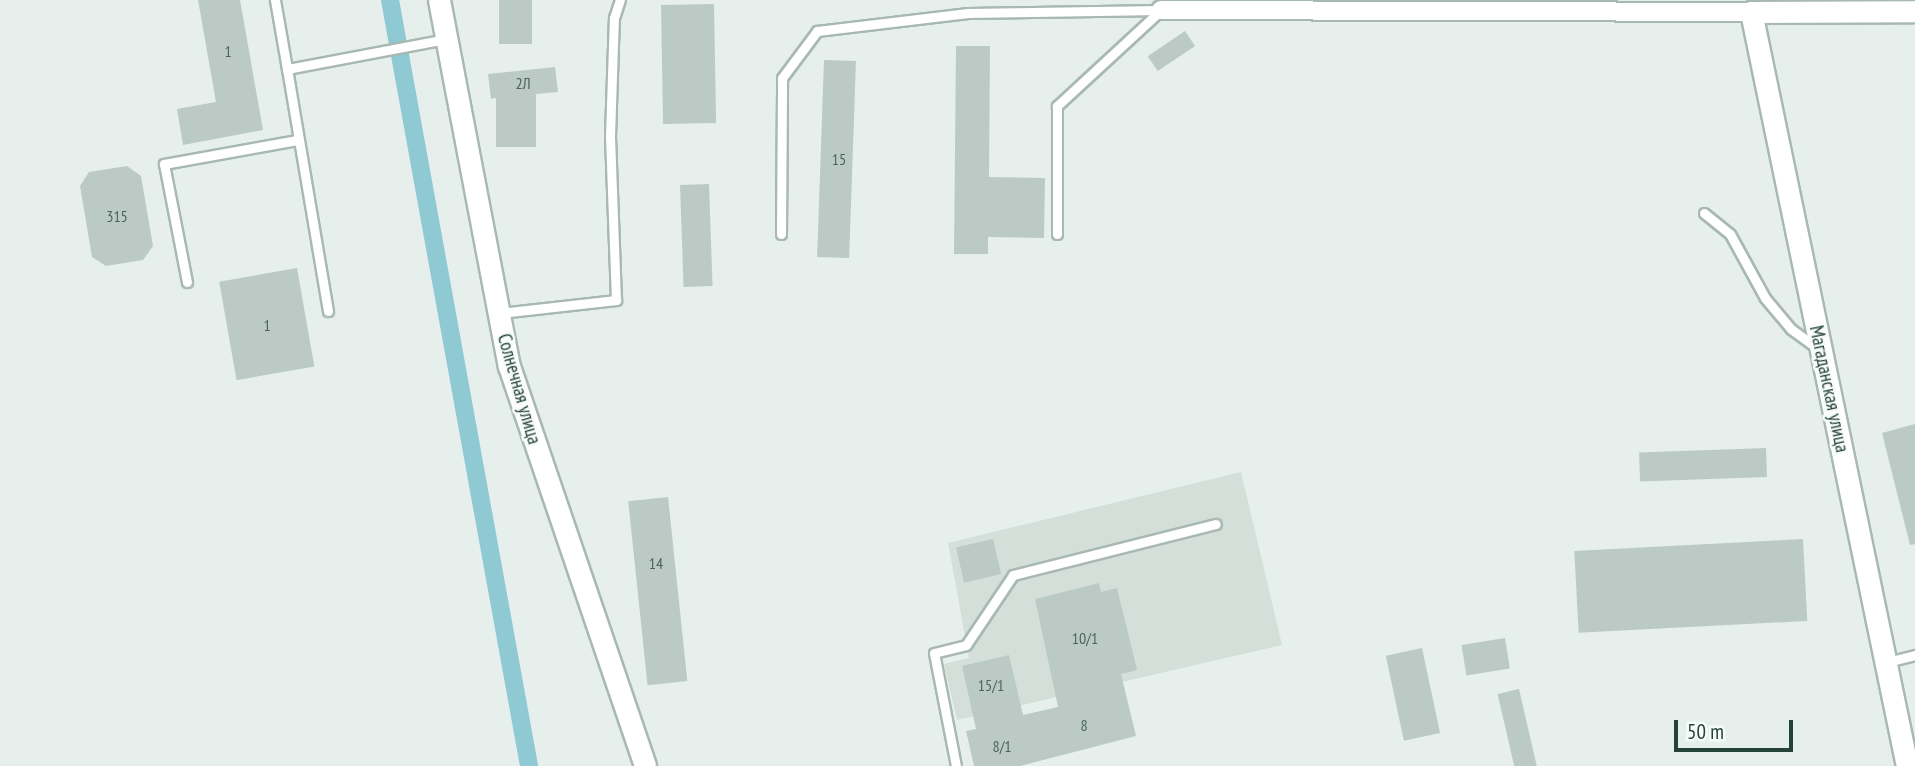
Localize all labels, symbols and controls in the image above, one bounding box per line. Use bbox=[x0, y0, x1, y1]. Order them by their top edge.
house number: 1 bbox=[224, 41, 232, 61]
house number: 2Л bbox=[515, 73, 531, 93]
house number: 15 bbox=[832, 149, 846, 169]
house number: 315 bbox=[106, 206, 128, 226]
house number: 1 bbox=[263, 315, 271, 335]
street label: Магаданская улица bbox=[1804, 323, 1854, 455]
street label: Солнечная улица bbox=[492, 331, 546, 447]
house number: 14 bbox=[649, 553, 663, 573]
house number: 10/1 bbox=[1072, 628, 1098, 648]
house number: 15/1 bbox=[978, 675, 1004, 695]
scale bar bbox=[1677, 706, 1796, 750]
house number: 8 bbox=[1080, 715, 1088, 735]
text: 50 m bbox=[1687, 718, 1724, 745]
house number: 8/1 bbox=[992, 736, 1012, 756]

